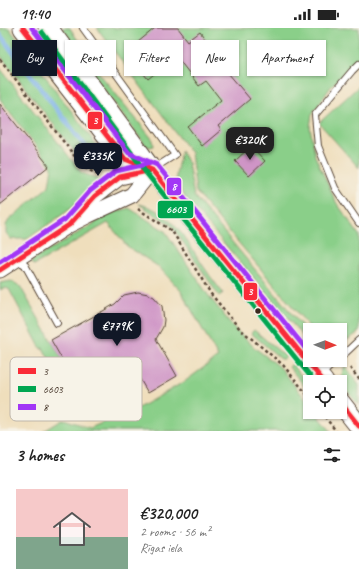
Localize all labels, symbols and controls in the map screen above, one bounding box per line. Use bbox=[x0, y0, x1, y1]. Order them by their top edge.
text: 19:40 bbox=[20, 5, 50, 24]
chip: Buy bbox=[12, 40, 57, 76]
chip: Rent bbox=[65, 40, 116, 76]
chip: Filters bbox=[124, 40, 183, 76]
chip: New bbox=[191, 40, 239, 76]
chip: Apartment bbox=[247, 40, 326, 76]
line badge: 3 bbox=[87, 111, 103, 130]
text: 3 bbox=[93, 113, 99, 127]
pin: €320K bbox=[222, 127, 278, 161]
text: €320K bbox=[235, 132, 265, 148]
pin: €335K bbox=[70, 143, 126, 177]
text: €335K bbox=[83, 148, 113, 164]
line badge: 8 bbox=[166, 177, 182, 196]
text: 8 bbox=[172, 179, 179, 193]
line badge: 6603 bbox=[157, 200, 194, 219]
text: 6603 bbox=[166, 202, 187, 216]
line badge: 3 bbox=[243, 282, 258, 301]
text: 3 bbox=[248, 284, 254, 298]
unlabelled marker bbox=[253, 306, 263, 316]
pin: €779K bbox=[89, 313, 145, 347]
text: €779K bbox=[102, 318, 132, 334]
north arrow bbox=[303, 323, 347, 367]
map controls bbox=[303, 323, 347, 419]
legend bbox=[10, 357, 142, 421]
text: 3 bbox=[43, 364, 49, 378]
button: locate bbox=[303, 375, 347, 419]
text: 6603 bbox=[43, 382, 64, 396]
text: 8 bbox=[43, 400, 49, 414]
icon: filters bbox=[321, 444, 343, 466]
text: 3 homes bbox=[16, 445, 64, 466]
text: €320,000 bbox=[140, 503, 197, 524]
icon: home bbox=[48, 505, 96, 553]
text: 2 rooms · 56 m² bbox=[140, 524, 210, 540]
text: Rīgas iela bbox=[140, 540, 182, 556]

